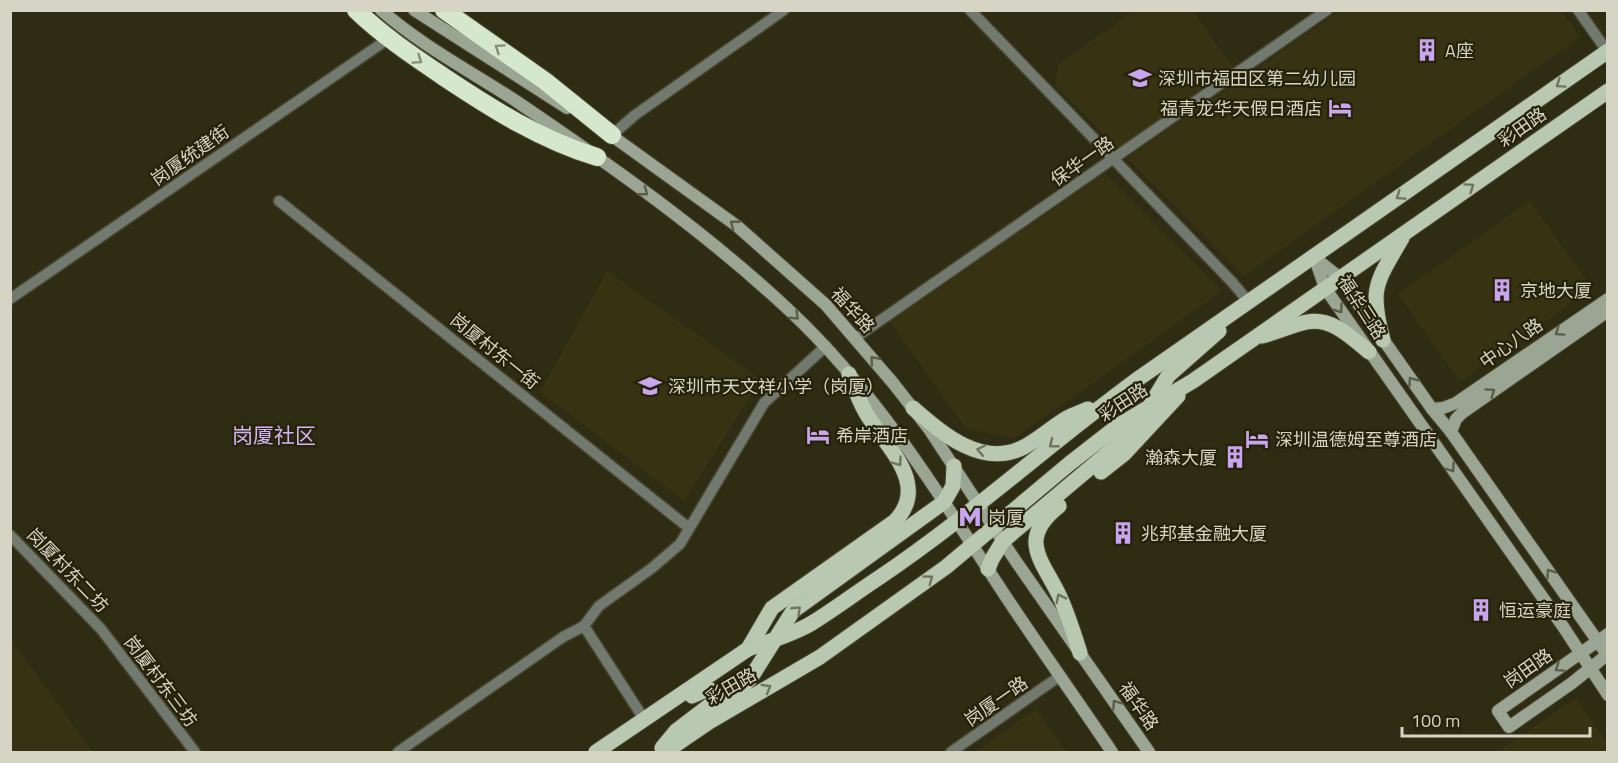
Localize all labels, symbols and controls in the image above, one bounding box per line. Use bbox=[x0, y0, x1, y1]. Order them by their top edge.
building icon: A座 bbox=[1414, 37, 1440, 63]
place label: A座 bbox=[1445, 37, 1474, 64]
one-way arrow bbox=[495, 44, 506, 55]
one-way arrow bbox=[412, 53, 423, 64]
school or university icon: 深圳市福田区第二幼儿园 bbox=[1127, 65, 1153, 91]
place label: 深圳市福田区第二幼儿园 bbox=[1158, 65, 1356, 92]
one-way arrow bbox=[1555, 77, 1566, 88]
place label: 福青龙华天假日酒店 bbox=[1160, 95, 1322, 122]
hotel icon: 福青龙华天假日酒店 bbox=[1327, 95, 1353, 121]
street label: 彩田路 bbox=[1492, 100, 1552, 154]
street label: 岗厦统建街 bbox=[145, 118, 235, 192]
street label: 保华一路 bbox=[1045, 129, 1119, 193]
one-way arrow bbox=[1464, 183, 1475, 194]
one-way arrow bbox=[637, 184, 648, 195]
one-way arrow bbox=[1396, 189, 1407, 200]
one-way arrow bbox=[730, 221, 741, 232]
street label: 福华三路 bbox=[1331, 269, 1393, 345]
building icon: 京地大厦 bbox=[1489, 277, 1515, 303]
place label: 京地大厦 bbox=[1520, 277, 1592, 304]
street label: 福华路 bbox=[825, 281, 881, 339]
one-way arrow bbox=[1332, 302, 1343, 313]
street label: 岗厦村东一街 bbox=[445, 307, 545, 395]
one-way arrow bbox=[787, 308, 798, 319]
street label: 中心八路 bbox=[1474, 311, 1548, 375]
one-way arrow bbox=[1555, 325, 1566, 336]
one-way arrow bbox=[870, 356, 881, 367]
school or university icon: 深圳市天文祥小学（岗厦） bbox=[637, 373, 663, 399]
place label: 深圳市天文祥小学（岗厦） bbox=[668, 373, 884, 400]
street label: 彩田路 bbox=[1093, 376, 1153, 428]
one-way arrow bbox=[1408, 376, 1419, 387]
one-way arrow bbox=[1484, 388, 1495, 399]
district label: 岗厦社区 bbox=[232, 419, 316, 451]
hotel icon: 希岸酒店 bbox=[805, 422, 831, 448]
place label: 希岸酒店 bbox=[836, 422, 908, 449]
hotel icon: 深圳温德姆至尊酒店 bbox=[1244, 426, 1270, 452]
place label: 深圳温德姆至尊酒店 bbox=[1275, 426, 1437, 453]
one-way arrow bbox=[1049, 436, 1060, 447]
place label: 瀚森大厦 bbox=[1145, 444, 1217, 471]
building icon: 瀚森大厦 bbox=[1222, 444, 1248, 470]
one-way arrow bbox=[976, 445, 986, 458]
one-way arrow bbox=[891, 455, 902, 466]
one-way arrow bbox=[1444, 462, 1455, 473]
metro station icon: 岗厦 bbox=[957, 504, 983, 530]
place label: 岗厦 bbox=[988, 504, 1024, 531]
building icon: 兆邦基金融大厦 bbox=[1110, 520, 1136, 546]
place label: 兆邦基金融大厦 bbox=[1141, 520, 1267, 547]
street label: 岗厦村东二坊 bbox=[21, 522, 115, 618]
one-way arrow bbox=[1546, 569, 1557, 580]
one-way arrow bbox=[923, 575, 934, 586]
one-way arrow bbox=[1056, 593, 1068, 604]
building icon: 恒运豪庭 bbox=[1468, 597, 1494, 623]
place label: 恒运豪庭 bbox=[1499, 597, 1571, 624]
one-way arrow bbox=[790, 606, 800, 617]
street label: 岗厦村东三坊 bbox=[118, 630, 204, 732]
street label: 岗田路 bbox=[1498, 641, 1558, 695]
one-way arrow bbox=[1555, 660, 1566, 671]
street label: 彩田路 bbox=[701, 661, 761, 711]
street label: 岗厦一路 bbox=[959, 669, 1033, 733]
street label: 福华路 bbox=[1112, 676, 1166, 736]
one-way arrow bbox=[761, 684, 771, 695]
one-way arrow bbox=[1112, 700, 1123, 711]
scale bar bbox=[1402, 700, 1590, 738]
text: 100 m bbox=[1411, 707, 1460, 734]

